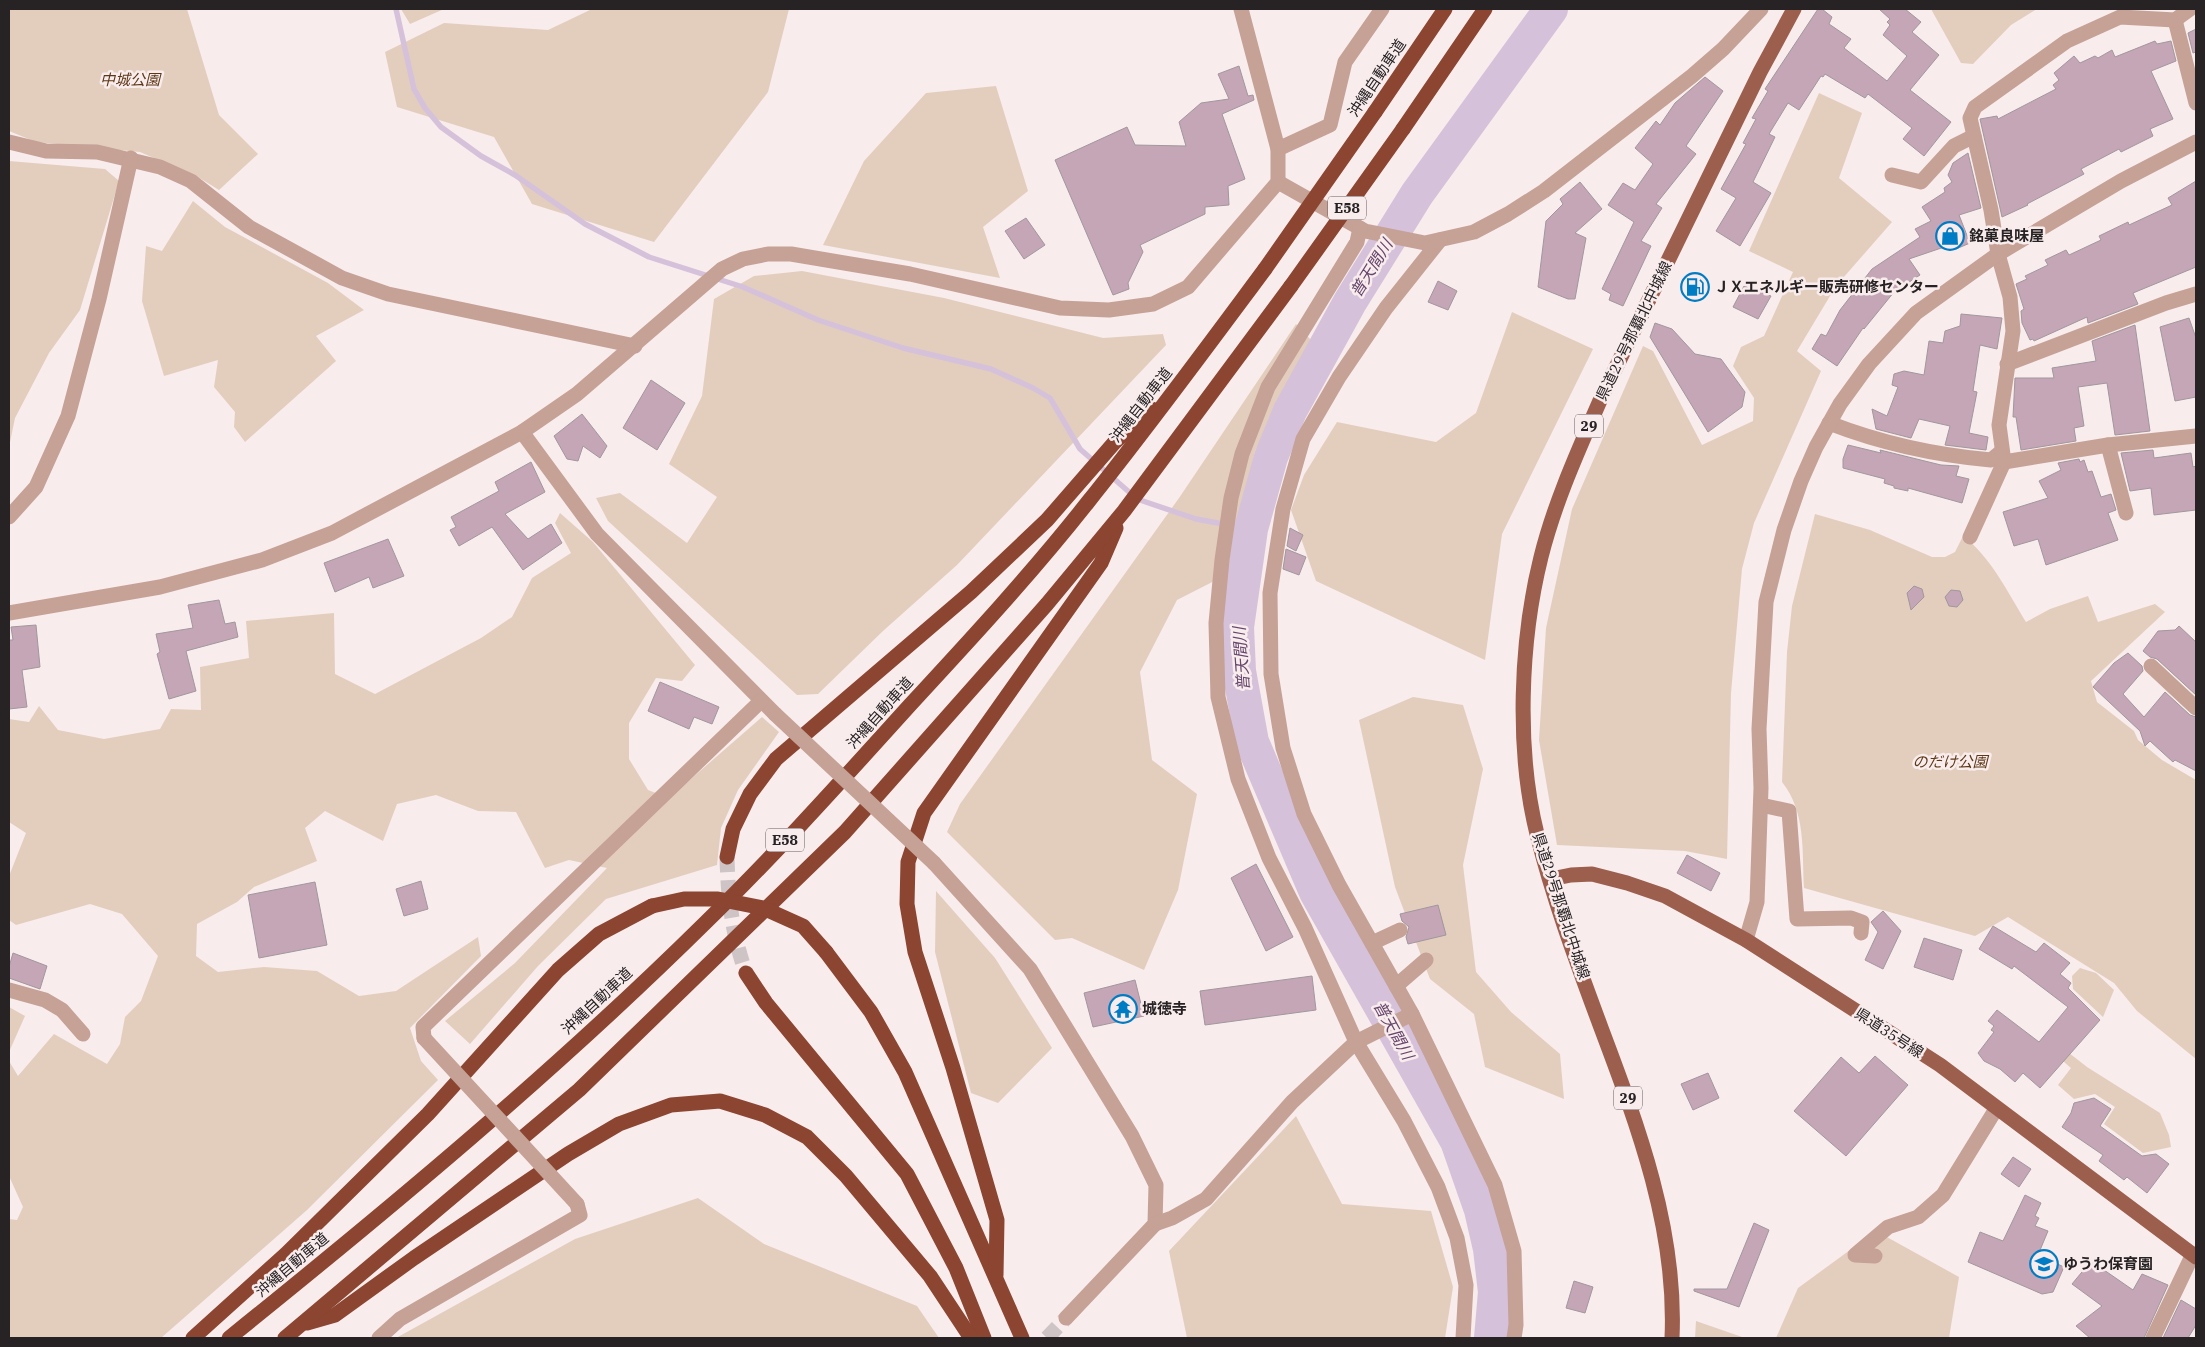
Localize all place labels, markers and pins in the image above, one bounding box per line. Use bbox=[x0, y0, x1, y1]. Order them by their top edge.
shop icon: 銘菓良味屋 bbox=[1935, 221, 1965, 251]
place label: 銘菓良味屋 bbox=[1969, 226, 2044, 245]
fuel station icon: ＪＸエネルギー販売研修センター bbox=[1680, 272, 1710, 302]
place label: ＪＸエネルギー販売研修センター bbox=[1714, 277, 1939, 296]
temple icon: 城徳寺 bbox=[1108, 994, 1138, 1024]
place label: 城徳寺 bbox=[1142, 999, 1187, 1018]
school or university icon: ゆうわ保育園 bbox=[2029, 1249, 2059, 1279]
place label: ゆうわ保育園 bbox=[2063, 1254, 2153, 1273]

